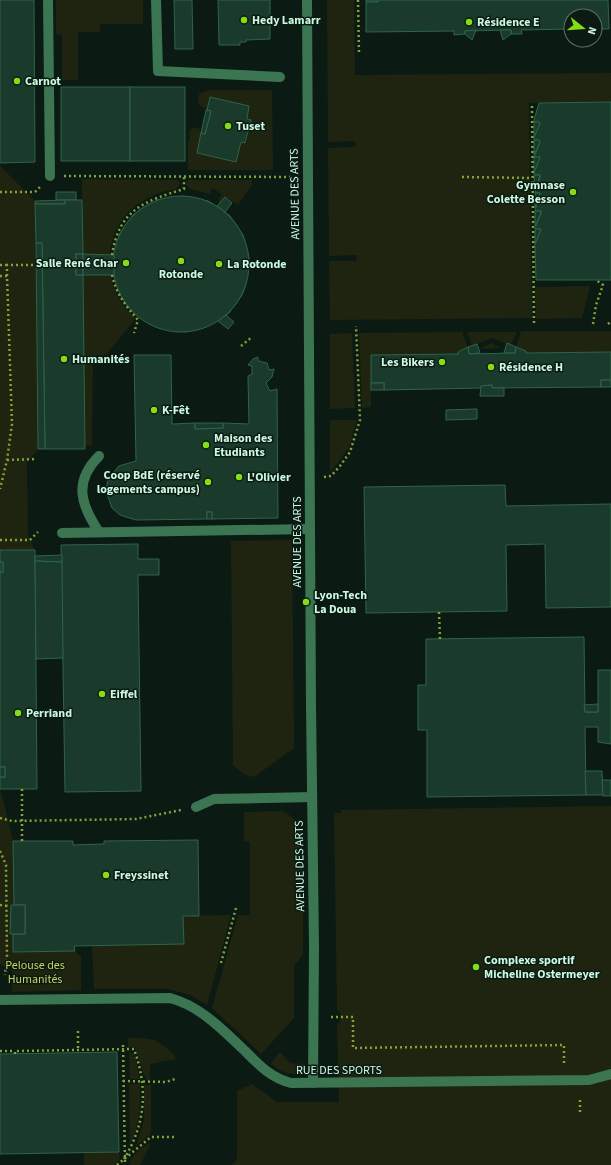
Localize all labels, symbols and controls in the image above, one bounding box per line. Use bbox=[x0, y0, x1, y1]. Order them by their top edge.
north arrow bbox=[563, 8, 603, 48]
place label: Hedy Lamarr bbox=[252, 12, 321, 29]
place label: Résidence E bbox=[477, 14, 540, 31]
marker: Hedy Lamarr bbox=[239, 15, 249, 25]
marker: Résidence E bbox=[464, 17, 474, 27]
text: N bbox=[584, 25, 600, 36]
place label: Carnot bbox=[25, 73, 61, 90]
marker: Carnot bbox=[12, 76, 22, 86]
place label: Tuset bbox=[236, 118, 265, 135]
marker: Tuset bbox=[223, 121, 233, 131]
street label: AVENUE DES ARTS bbox=[286, 148, 304, 240]
place label: Gymnase Colette Besson bbox=[487, 177, 565, 208]
marker: Gymnase Colette Besson bbox=[568, 187, 578, 197]
place label: Salle René Char bbox=[36, 255, 118, 272]
marker: Rotonde bbox=[176, 256, 186, 266]
place label: La Rotonde bbox=[227, 256, 287, 273]
marker: Salle René Char bbox=[121, 258, 131, 268]
marker: La Rotonde bbox=[214, 259, 224, 269]
place label: Rotonde bbox=[159, 266, 203, 283]
place label: Humanités bbox=[72, 351, 130, 368]
marker: Humanités bbox=[59, 354, 69, 364]
place label: Les Bikers bbox=[381, 354, 434, 371]
marker: Les Bikers bbox=[437, 357, 447, 367]
place label: Résidence H bbox=[499, 359, 563, 376]
marker: Résidence H bbox=[486, 362, 496, 372]
place label: K-Fêt bbox=[162, 402, 190, 419]
marker: K-Fêt bbox=[149, 405, 159, 415]
place label: Maison des Etudiants bbox=[214, 430, 272, 461]
marker: Maison des Etudiants bbox=[201, 440, 211, 450]
place label: Coop BdE (réservé logements campus) bbox=[97, 467, 200, 498]
place label: L'Olivier bbox=[247, 469, 291, 486]
marker: L'Olivier bbox=[234, 472, 244, 482]
marker: Coop BdE (réservé logements campus) bbox=[203, 477, 213, 487]
street label: AVENUE DES ARTS bbox=[289, 496, 306, 588]
place label: Lyon-Tech La Doua bbox=[314, 587, 367, 618]
marker: Lyon-Tech La Doua bbox=[301, 597, 311, 607]
place label: Eiffel bbox=[110, 686, 138, 703]
marker: Eiffel bbox=[97, 689, 107, 699]
place label: Perriand bbox=[26, 705, 72, 722]
marker: Perriand bbox=[13, 708, 23, 718]
street label: AVENUE DES ARTS bbox=[291, 820, 309, 912]
place label: Freyssinet bbox=[114, 867, 169, 884]
marker: Freyssinet bbox=[101, 870, 111, 880]
place label: Complexe sportif Micheline Ostermeyer bbox=[484, 952, 600, 983]
park label: Pelouse des Humanités bbox=[5, 957, 65, 988]
marker: Complexe sportif Micheline Ostermeyer bbox=[471, 962, 481, 972]
street label: RUE DES SPORTS bbox=[296, 1062, 382, 1079]

